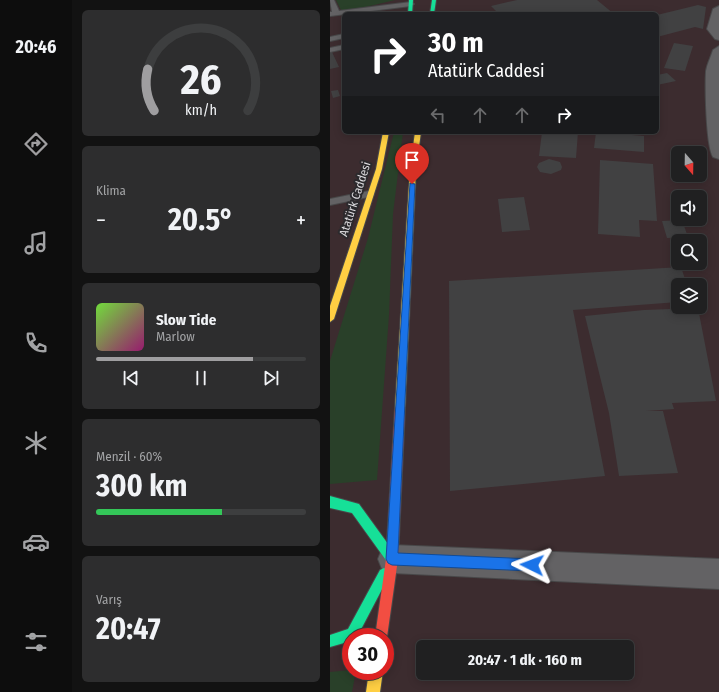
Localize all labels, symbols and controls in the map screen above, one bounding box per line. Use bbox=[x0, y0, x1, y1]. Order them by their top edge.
text: 30 m bbox=[428, 26, 484, 59]
icon: right bbox=[362, 28, 414, 80]
text: 20:46 bbox=[16, 36, 56, 58]
text: 26 bbox=[179, 55, 222, 105]
text: Atatürk Caddesi bbox=[428, 60, 544, 82]
text: km/h bbox=[185, 102, 217, 119]
icon: left bbox=[427, 104, 449, 126]
icon: ahead bbox=[469, 104, 491, 126]
icon: ahead bbox=[511, 104, 533, 126]
icon: right bbox=[553, 104, 575, 126]
icon: directions bbox=[22, 130, 50, 158]
pin bbox=[395, 143, 429, 184]
north arrow bbox=[671, 146, 707, 182]
map controls bbox=[671, 146, 707, 314]
icon: arrive bbox=[401, 149, 423, 171]
street label: Atatürk Caddesi bbox=[336, 160, 374, 238]
text: Klima bbox=[96, 183, 126, 198]
button: sound bbox=[671, 190, 707, 226]
text: 20.5° bbox=[168, 202, 234, 238]
text: − bbox=[96, 207, 106, 234]
text: + bbox=[296, 207, 306, 234]
icon: music bbox=[22, 229, 50, 257]
button: search bbox=[671, 234, 707, 270]
button: layers bbox=[671, 278, 707, 314]
text: Slow Tide bbox=[156, 311, 216, 329]
icon: phone bbox=[22, 329, 50, 357]
text: Marlow bbox=[156, 329, 195, 344]
icon: previous bbox=[120, 367, 142, 389]
icon: pause bbox=[190, 367, 212, 389]
icon: next bbox=[260, 367, 282, 389]
icon: climate bbox=[22, 429, 50, 457]
text: Menzil · 60% bbox=[96, 449, 162, 464]
text: 300 km bbox=[96, 468, 187, 504]
icon: car bbox=[22, 528, 50, 556]
position arrow bbox=[511, 544, 553, 586]
text: Varış bbox=[96, 592, 122, 607]
text: 20:47 bbox=[96, 611, 161, 647]
icon: filters bbox=[22, 628, 50, 656]
speed limit sign: 30 bbox=[342, 628, 394, 680]
text: 20:47 · 1 dk · 160 m bbox=[468, 651, 582, 669]

